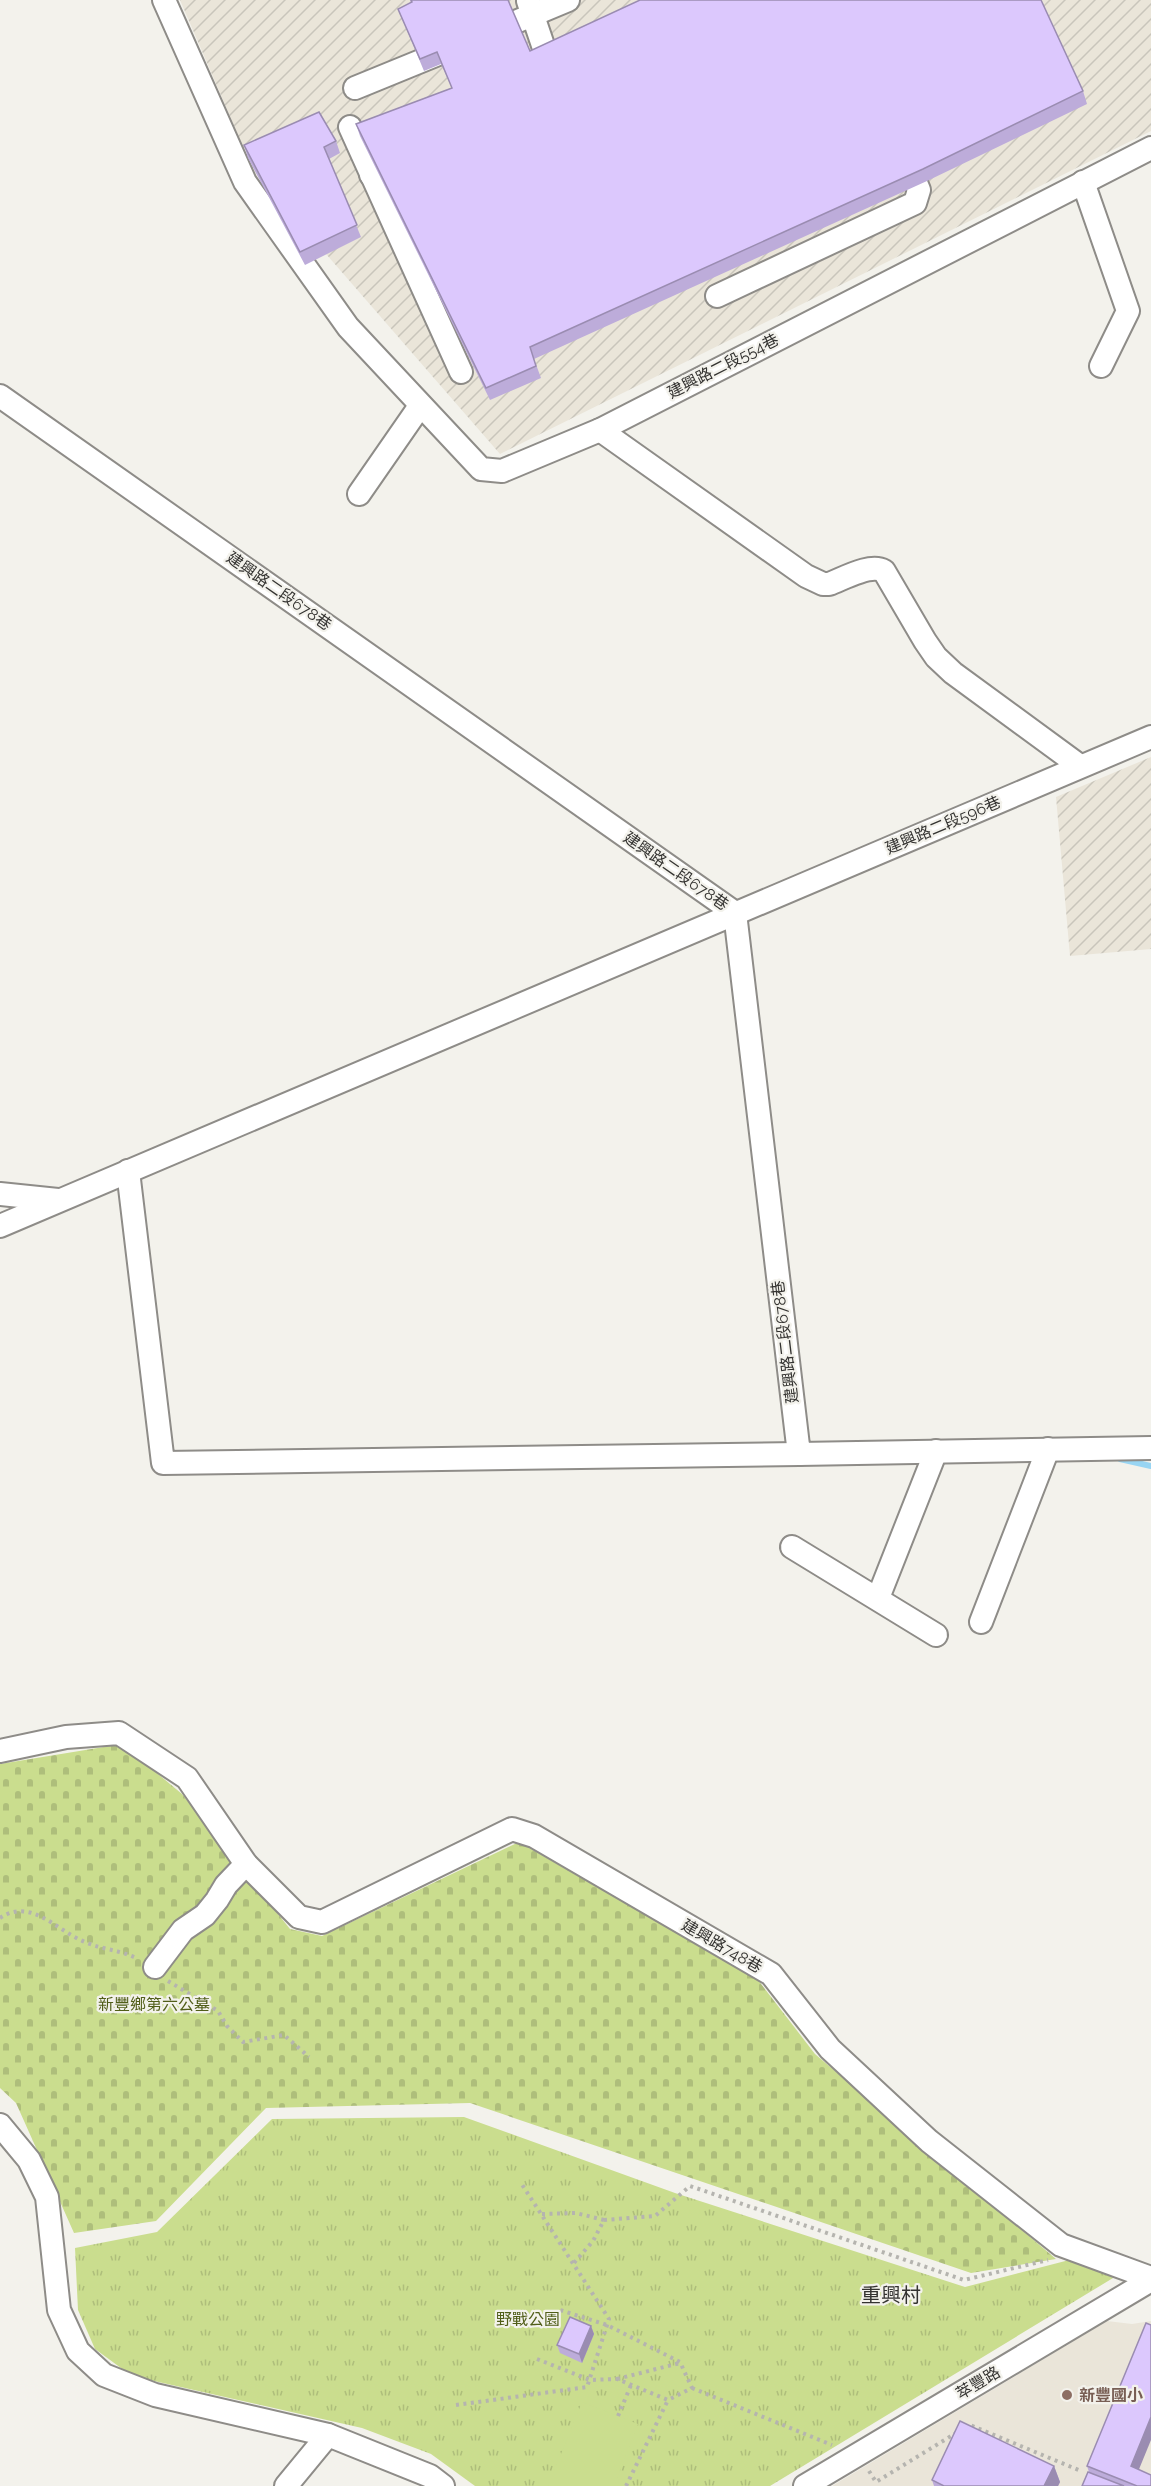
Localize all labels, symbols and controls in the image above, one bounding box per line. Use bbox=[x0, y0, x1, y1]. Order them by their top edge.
street label: 建興路二段554巷 bbox=[664, 330, 782, 402]
street label: 建興路二段678巷 bbox=[223, 548, 335, 634]
street label: 建興路二段596巷 bbox=[882, 792, 1004, 858]
street label: 建興路二段678巷 bbox=[620, 828, 732, 914]
street label: 建興路二段678巷 bbox=[768, 1279, 802, 1405]
street label: 建興路748巷 bbox=[678, 1915, 766, 1977]
park label: 新豐鄉第六公墓 bbox=[98, 1995, 210, 2014]
district label: 重興村 bbox=[861, 2283, 921, 2307]
park label: 野戰公園 bbox=[496, 2310, 560, 2329]
street label: 萃豐路 bbox=[953, 2362, 1003, 2404]
place label: 新豐國小 bbox=[1079, 2386, 1143, 2405]
marker: 新豐國小 bbox=[1060, 2388, 1074, 2402]

